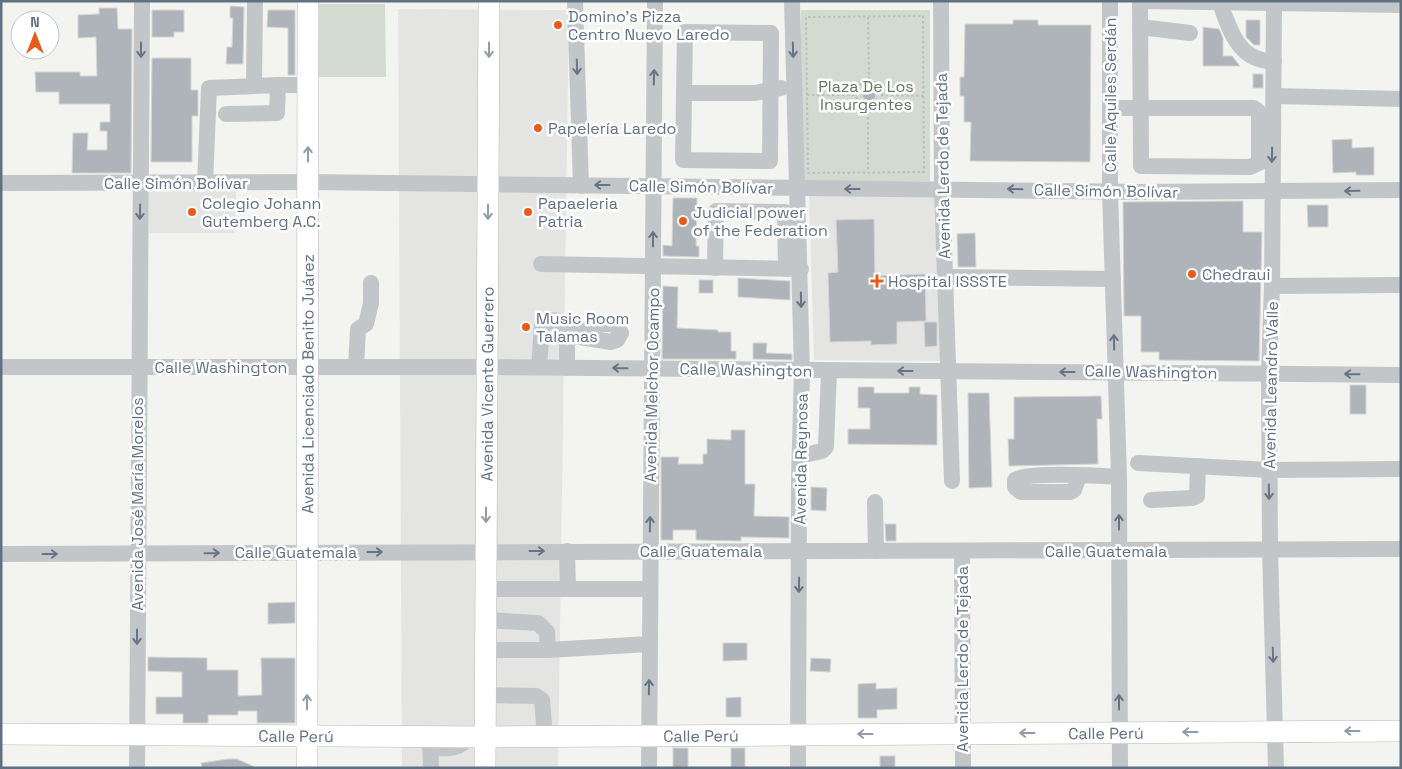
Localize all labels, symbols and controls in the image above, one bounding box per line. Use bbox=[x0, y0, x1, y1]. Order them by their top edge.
place label: Domino's Pizza Centro Nuevo Laredo bbox=[568, 6, 730, 45]
north arrow bbox=[10, 10, 60, 60]
text: N bbox=[30, 13, 40, 31]
street label: Calle Aquiles Serdán bbox=[1100, 17, 1121, 173]
marker: Domino's Pizza Centro Nuevo Laredo bbox=[552, 19, 564, 31]
one-way arrow bbox=[136, 42, 146, 58]
one-way arrow bbox=[484, 42, 494, 58]
one-way arrow bbox=[788, 42, 798, 58]
one-way arrow bbox=[572, 59, 582, 75]
one-way arrow bbox=[649, 69, 659, 86]
street label: Avenida Lerdo de Tejada bbox=[931, 73, 955, 259]
park label: Plaza De Los Insurgentes bbox=[818, 76, 914, 115]
place label: Papelería Laredo bbox=[548, 118, 676, 139]
marker: Papelería Laredo bbox=[532, 122, 544, 134]
one-way arrow bbox=[303, 146, 313, 162]
one-way arrow bbox=[1267, 146, 1277, 163]
street label: Calle Simón Bolívar bbox=[104, 173, 248, 194]
street label: Calle Simón Bolívar bbox=[629, 175, 773, 199]
street label: Calle Simón Bolívar bbox=[1034, 179, 1178, 203]
one-way arrow bbox=[594, 180, 610, 190]
one-way arrow bbox=[844, 184, 860, 194]
one-way arrow bbox=[1007, 185, 1023, 194]
one-way arrow bbox=[1344, 186, 1360, 196]
place label: Colegio Johann Gutemberg A.C. bbox=[202, 193, 321, 232]
place label: Papaeleria Patria bbox=[538, 193, 618, 232]
place label: Judicial power of the Federation bbox=[693, 202, 828, 241]
one-way arrow bbox=[135, 204, 145, 220]
one-way arrow bbox=[483, 204, 493, 220]
marker: Colegio Johann Gutemberg A.C. bbox=[186, 206, 198, 218]
marker: Papaeleria Patria bbox=[522, 206, 534, 218]
marker: Judicial power of the Federation bbox=[677, 215, 689, 227]
one-way arrow bbox=[648, 232, 658, 248]
street label: Avenida Licenciado Benito Juárez bbox=[297, 254, 318, 514]
place label: Chedraui bbox=[1202, 264, 1270, 285]
marker: Chedraui bbox=[1186, 268, 1198, 280]
place label: Hospital ISSSTE bbox=[888, 271, 1007, 292]
marker: Hospital ISSSTE bbox=[870, 274, 884, 288]
street label: Avenida Vicente Guerrero bbox=[476, 287, 498, 481]
street label: Avenida Melchor Ocampo bbox=[640, 287, 664, 483]
one-way arrow bbox=[796, 292, 806, 308]
street label: Avenida Leandro Valle bbox=[1259, 301, 1283, 469]
place label: Music Room Talamas bbox=[536, 308, 629, 347]
marker: Music Room Talamas bbox=[520, 321, 532, 333]
one-way arrow bbox=[1110, 334, 1119, 350]
street label: Calle Washington bbox=[155, 357, 287, 378]
street label: Calle Washington bbox=[679, 358, 813, 382]
street label: Calle Washington bbox=[1084, 360, 1218, 384]
one-way arrow bbox=[612, 363, 628, 373]
one-way arrow bbox=[897, 366, 913, 376]
one-way arrow bbox=[1059, 367, 1075, 376]
one-way arrow bbox=[1344, 370, 1360, 379]
street label: Avenida Reynosa bbox=[789, 393, 813, 525]
street label: Avenida José María Morelos bbox=[127, 397, 148, 611]
one-way arrow bbox=[1265, 484, 1274, 500]
one-way arrow bbox=[481, 506, 491, 523]
one-way arrow bbox=[1114, 514, 1124, 530]
one-way arrow bbox=[645, 517, 655, 533]
street label: Calle Guatemala bbox=[640, 541, 762, 562]
street label: Calle Guatemala bbox=[1045, 541, 1167, 562]
street label: Calle Guatemala bbox=[235, 542, 357, 563]
one-way arrow bbox=[529, 546, 545, 556]
one-way arrow bbox=[366, 547, 383, 557]
one-way arrow bbox=[204, 548, 220, 558]
one-way arrow bbox=[42, 549, 58, 559]
street label: Avenida Lerdo de Tejada bbox=[952, 566, 973, 752]
one-way arrow bbox=[794, 576, 804, 593]
one-way arrow bbox=[132, 629, 142, 645]
one-way arrow bbox=[1269, 647, 1278, 663]
one-way arrow bbox=[644, 679, 654, 696]
one-way arrow bbox=[302, 694, 312, 710]
one-way arrow bbox=[1114, 694, 1124, 710]
street label: Calle Perú bbox=[1068, 722, 1144, 744]
street label: Calle Perú bbox=[258, 725, 334, 747]
street label: Calle Perú bbox=[663, 725, 739, 746]
one-way arrow bbox=[1344, 726, 1360, 736]
one-way arrow bbox=[1182, 727, 1198, 737]
one-way arrow bbox=[1019, 728, 1036, 738]
one-way arrow bbox=[857, 729, 873, 739]

